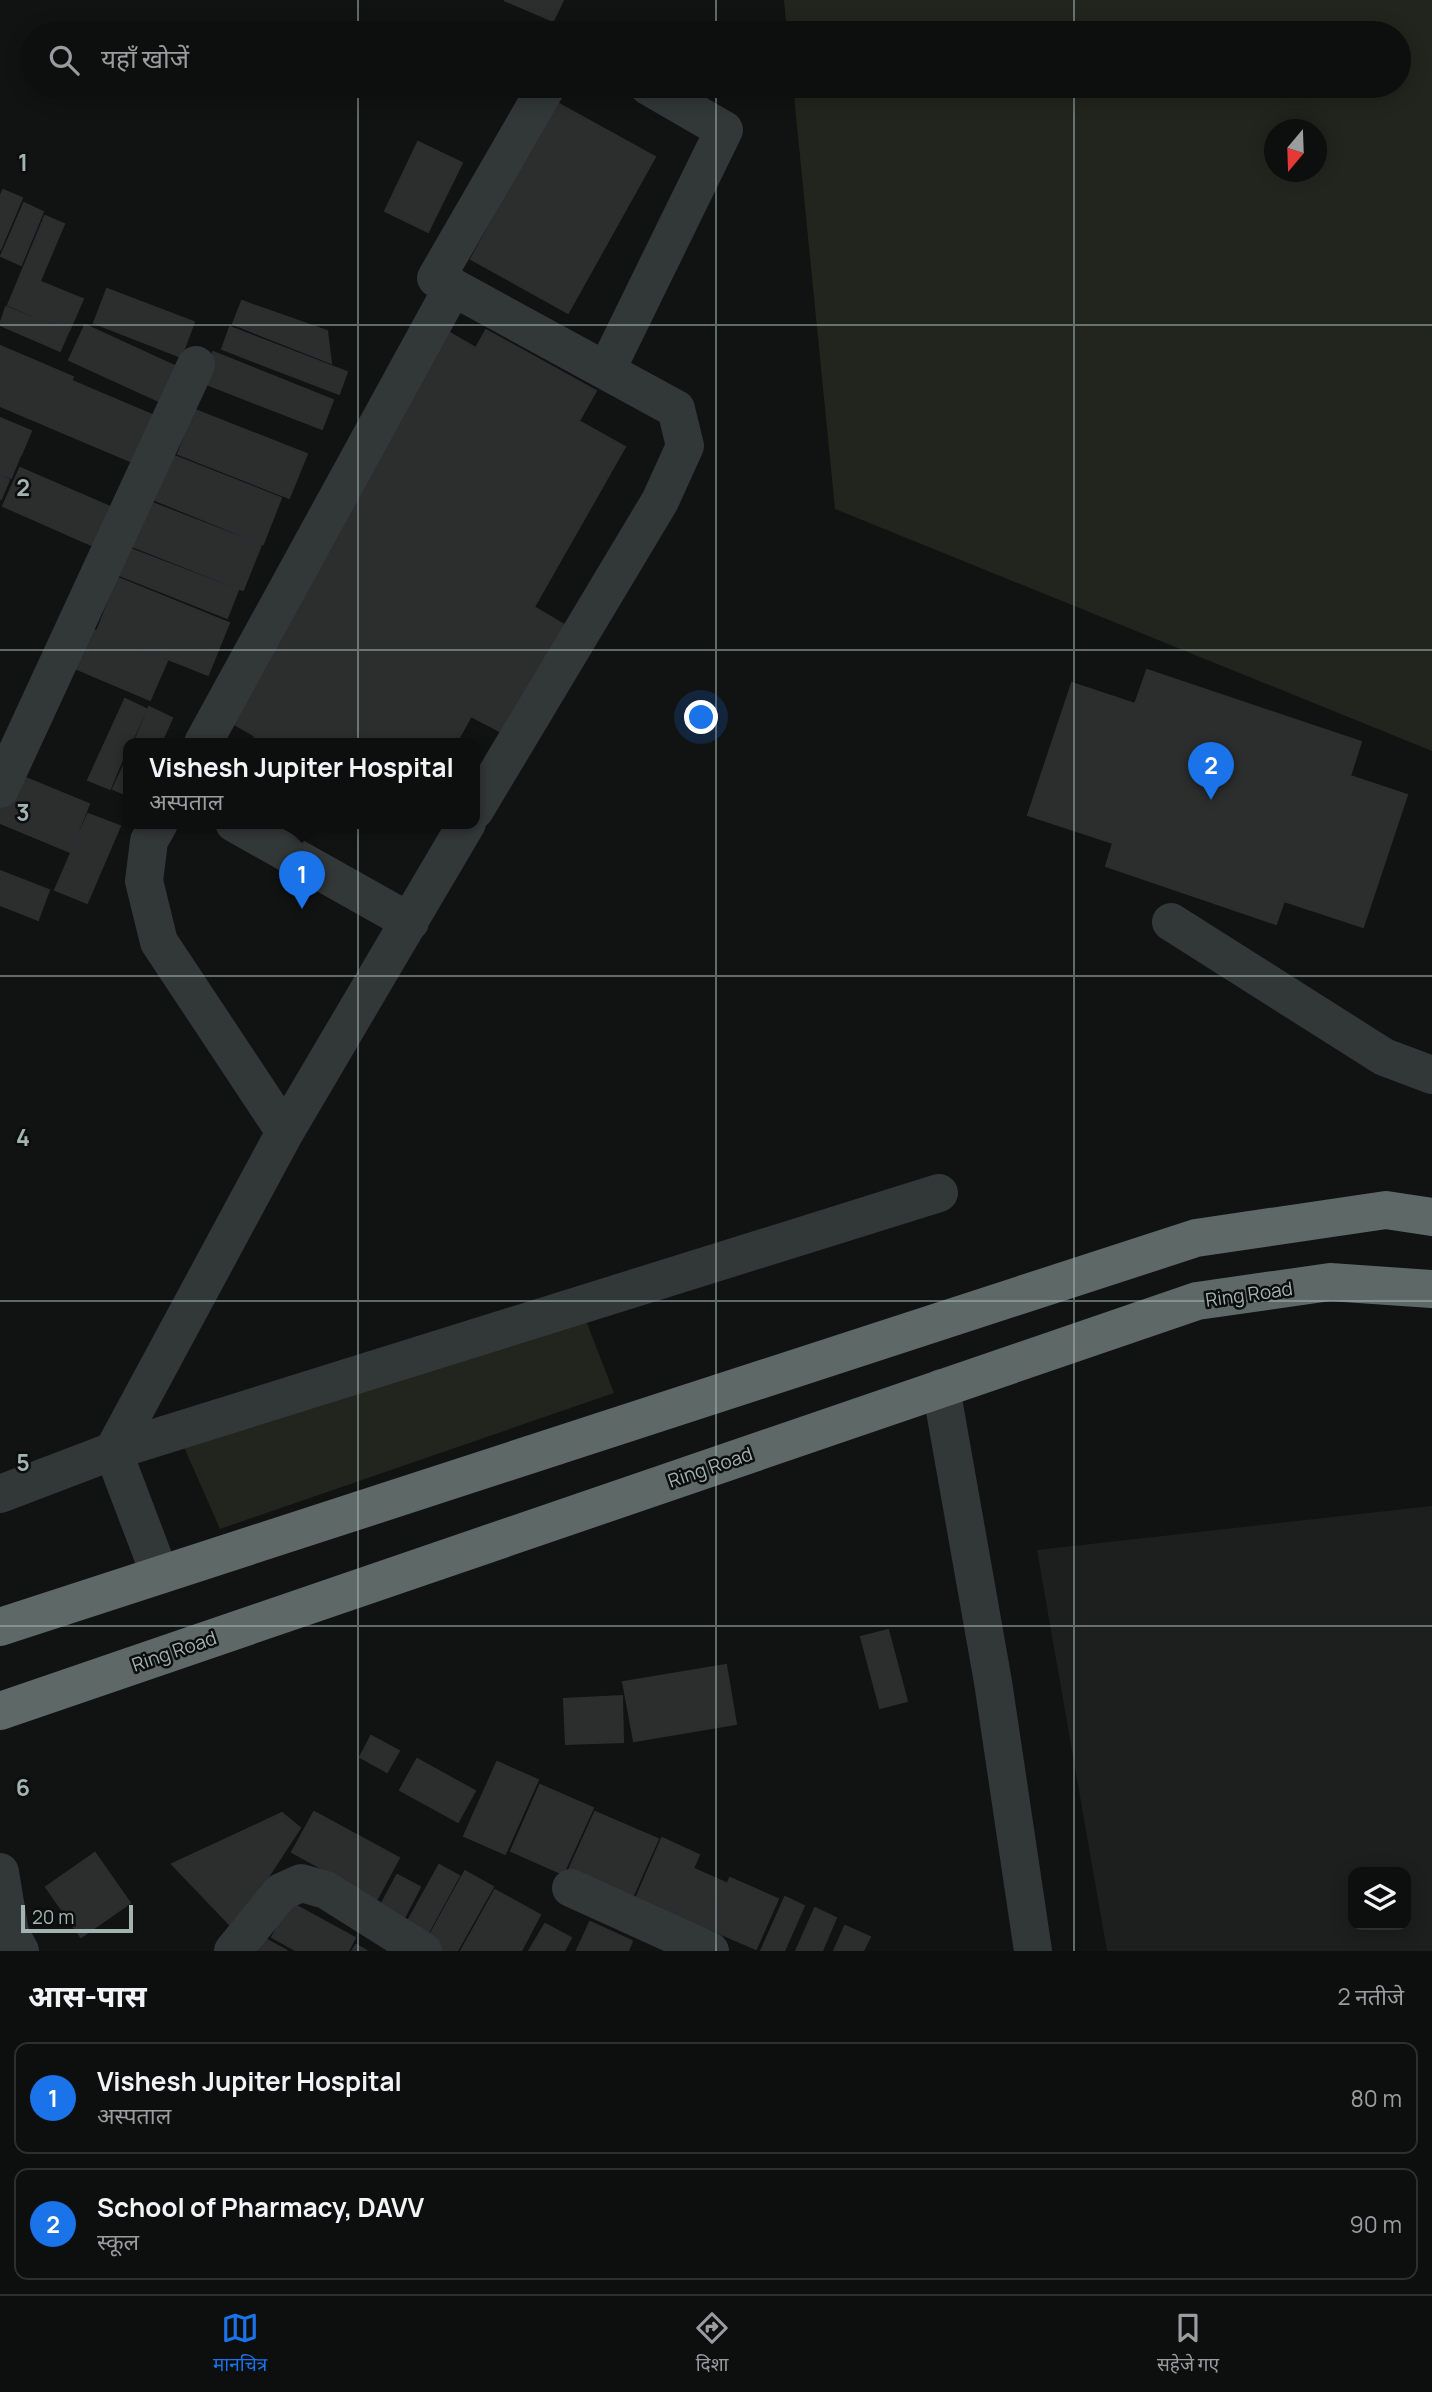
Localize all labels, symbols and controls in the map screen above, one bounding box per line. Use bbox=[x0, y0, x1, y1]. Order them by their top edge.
search box bbox=[21, 21, 1411, 98]
text: यहाँ खोजें bbox=[101, 40, 189, 76]
icon: search bbox=[45, 41, 83, 79]
north arrow bbox=[1264, 119, 1327, 182]
text: 1 bbox=[18, 146, 28, 178]
text: 2 bbox=[16, 471, 30, 503]
your location bbox=[684, 700, 718, 734]
popup bbox=[123, 738, 480, 829]
pin: 2 bbox=[1188, 742, 1234, 800]
text: Vishesh Jupiter Hospital bbox=[149, 749, 454, 785]
text: अस्पताल bbox=[149, 785, 223, 817]
text: 3 bbox=[16, 796, 30, 828]
pin: 1 bbox=[279, 851, 325, 909]
text: 4 bbox=[16, 1121, 30, 1153]
street label: Ring Road bbox=[1204, 1275, 1294, 1313]
street label: Ring Road bbox=[664, 1440, 756, 1494]
text: 5 bbox=[16, 1446, 30, 1478]
street label: Ring Road bbox=[128, 1624, 220, 1678]
text: 6 bbox=[16, 1771, 30, 1803]
map controls bbox=[1348, 1867, 1411, 1930]
button: layers bbox=[1348, 1867, 1411, 1930]
scale bar bbox=[21, 1902, 133, 1934]
text: 20 m bbox=[32, 1904, 74, 1930]
text: आस-पास bbox=[28, 1975, 147, 2016]
text: 2 नतीजे bbox=[1337, 1980, 1404, 2012]
text: Vishesh Jupiter Hospital bbox=[97, 2063, 402, 2099]
text: 1 bbox=[48, 2082, 58, 2114]
text: 80 m bbox=[1351, 2082, 1402, 2114]
text: अस्पताल bbox=[97, 2099, 171, 2131]
text: School of Pharmacy, DAVV bbox=[97, 2189, 424, 2225]
text: 2 bbox=[46, 2208, 60, 2240]
text: 90 m bbox=[1350, 2208, 1402, 2240]
text: स्कूल bbox=[97, 2225, 139, 2257]
tab: मानचित्र bbox=[213, 2309, 267, 2379]
tab: दिशा bbox=[693, 2309, 731, 2379]
tab: सहेजे गए bbox=[1157, 2309, 1219, 2379]

